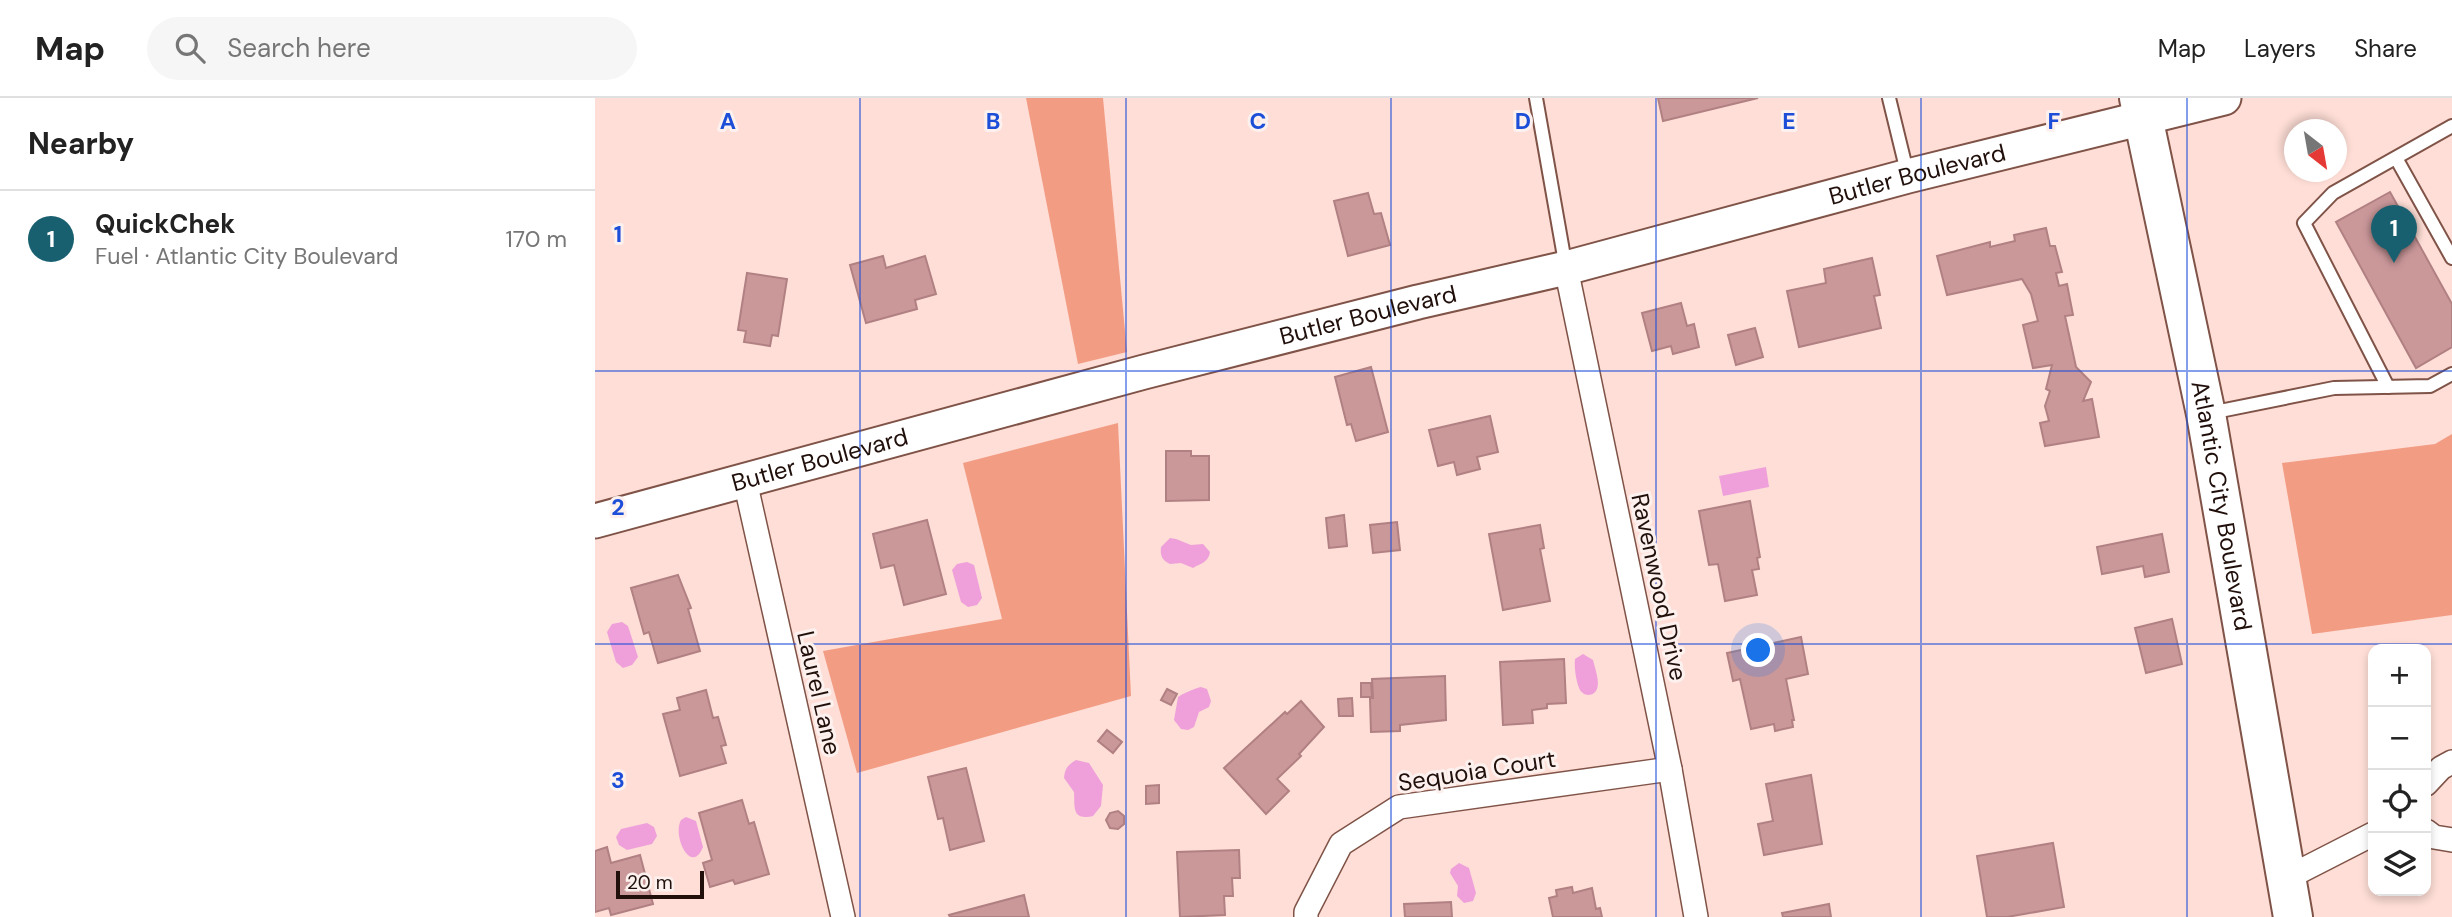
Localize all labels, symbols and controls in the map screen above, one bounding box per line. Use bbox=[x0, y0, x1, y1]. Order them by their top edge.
search box bbox=[147, 17, 637, 80]
text: Map bbox=[35, 27, 105, 70]
icon: search bbox=[171, 29, 209, 67]
text: Search here bbox=[227, 31, 371, 65]
text: Map bbox=[2158, 33, 2206, 64]
text: Layers bbox=[2244, 33, 2316, 64]
text: Share bbox=[2354, 33, 2417, 64]
text: A bbox=[720, 106, 736, 136]
text: B bbox=[986, 106, 1000, 136]
text: C bbox=[1250, 106, 1266, 136]
text: D bbox=[1515, 106, 1531, 136]
text: E bbox=[1782, 106, 1796, 136]
text: F bbox=[2048, 106, 2061, 136]
north arrow bbox=[2284, 119, 2347, 182]
text: Nearby bbox=[28, 124, 134, 163]
street label: Butler Boulevard bbox=[1825, 136, 2009, 212]
pin: 1 bbox=[2371, 205, 2417, 263]
text: QuickChek bbox=[95, 207, 235, 241]
text: 1 bbox=[614, 219, 622, 249]
text: 1 bbox=[47, 224, 55, 254]
text: 170 m bbox=[506, 224, 567, 254]
text: Fuel · Atlantic City Boulevard bbox=[95, 241, 398, 271]
street label: Butler Boulevard bbox=[1276, 278, 1459, 352]
street label: Atlantic City Boulevard bbox=[2184, 378, 2259, 633]
street label: Butler Boulevard bbox=[728, 421, 911, 498]
street label: Ravenwood Drive bbox=[1625, 490, 1694, 683]
text: 2 bbox=[611, 492, 625, 522]
street label: Laurel Lane bbox=[790, 628, 849, 758]
your location bbox=[1741, 633, 1775, 667]
map controls bbox=[2368, 644, 2431, 896]
button: + bbox=[2368, 644, 2431, 707]
button: − bbox=[2368, 707, 2431, 770]
street label: Sequoia Court bbox=[1396, 743, 1558, 798]
text: 3 bbox=[611, 765, 625, 795]
button: locate bbox=[2368, 770, 2431, 833]
button: layers bbox=[2368, 833, 2431, 896]
scale bar bbox=[616, 868, 703, 900]
text: 20 m bbox=[627, 870, 673, 895]

